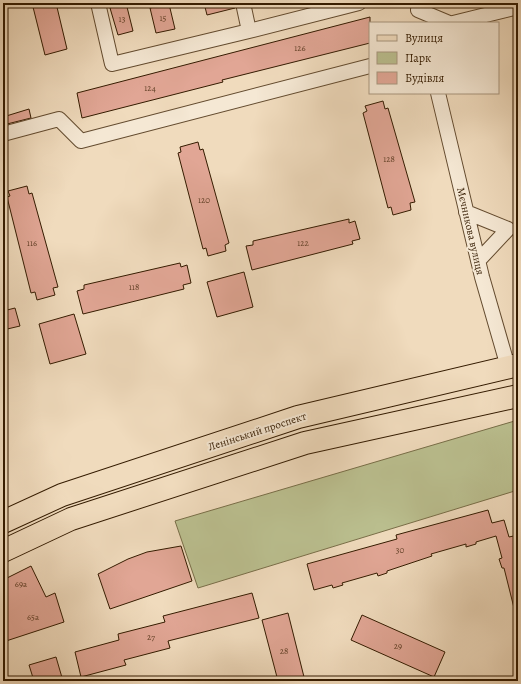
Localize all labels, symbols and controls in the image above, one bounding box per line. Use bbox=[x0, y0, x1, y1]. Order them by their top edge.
house number: 15 bbox=[160, 12, 167, 24]
house number: 13 bbox=[119, 13, 126, 25]
legend bbox=[369, 22, 499, 94]
text: Вулиця bbox=[405, 30, 443, 46]
house number: 126 bbox=[294, 42, 306, 54]
text: Парк bbox=[405, 50, 431, 66]
text: Будівля bbox=[405, 70, 445, 86]
house number: 124 bbox=[144, 82, 156, 94]
house number: 128 bbox=[383, 153, 395, 165]
street label: Мєчникова вулиця bbox=[453, 186, 488, 276]
house number: 120 bbox=[198, 194, 210, 206]
house number: 116 bbox=[27, 237, 37, 249]
house number: 122 bbox=[297, 237, 310, 249]
house number: 118 bbox=[129, 281, 139, 293]
street label: Ленінський проспект bbox=[206, 408, 308, 454]
house number: 30 bbox=[396, 544, 404, 556]
house number: 69а bbox=[15, 578, 28, 590]
house number: 65а bbox=[27, 611, 40, 623]
house number: 27 bbox=[147, 631, 155, 643]
house number: 29 bbox=[394, 640, 402, 652]
house number: 28 bbox=[280, 645, 288, 657]

